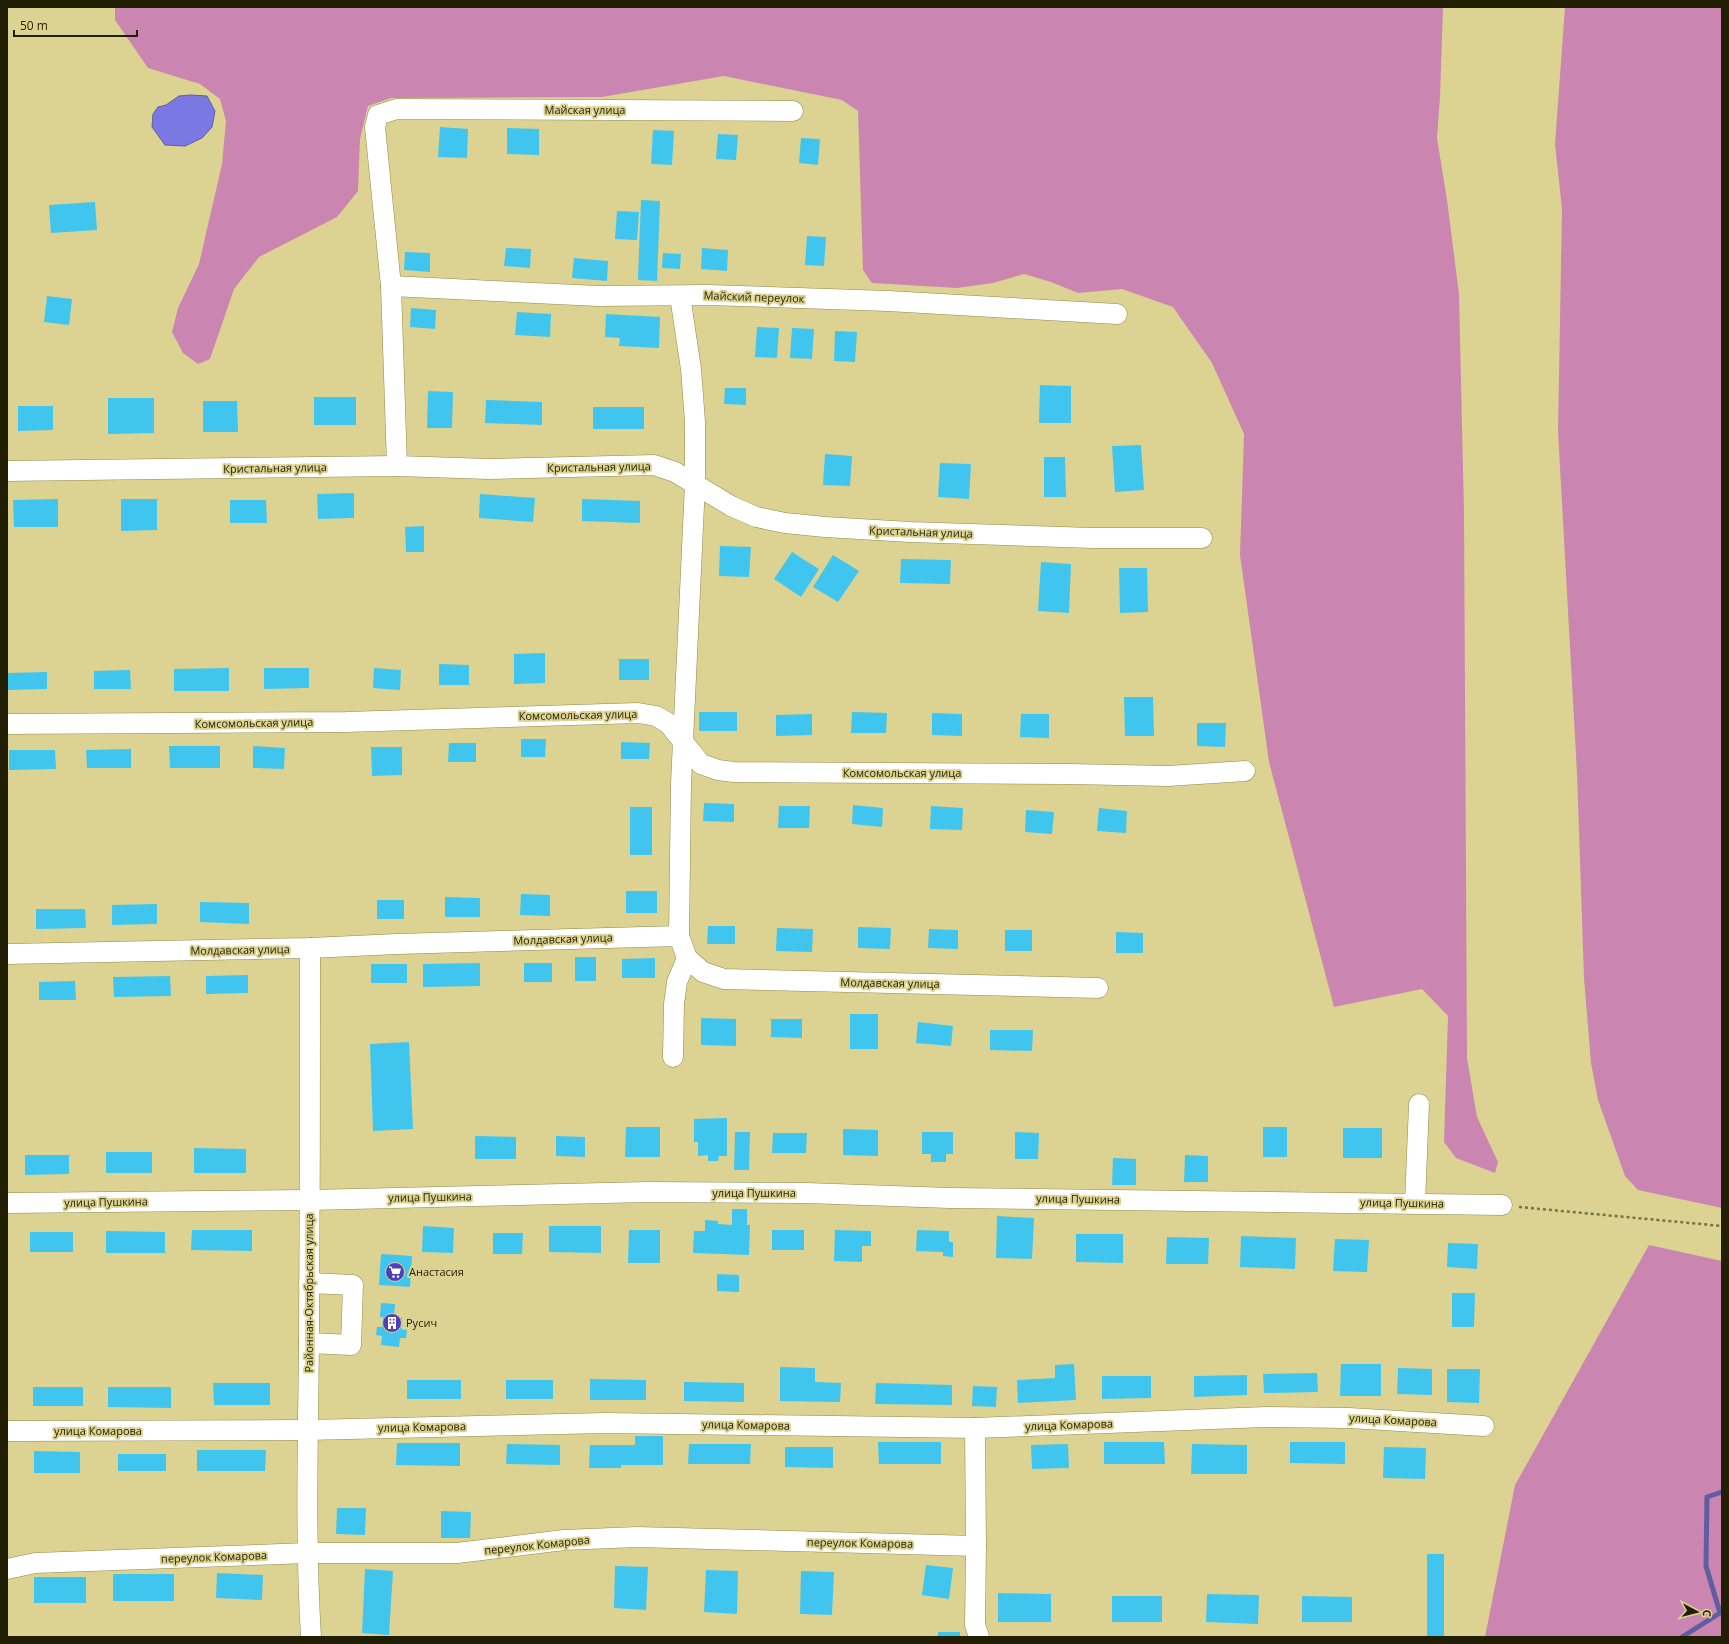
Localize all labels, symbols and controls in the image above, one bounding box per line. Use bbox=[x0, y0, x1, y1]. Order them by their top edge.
scale bar bbox=[14, 12, 137, 38]
text: 50 m bbox=[20, 17, 48, 34]
street label: Майская улица bbox=[545, 102, 625, 117]
street label: Майский переулок bbox=[703, 287, 805, 306]
street label: Кристальная улица bbox=[547, 458, 651, 475]
street label: Кристальная улица bbox=[223, 459, 327, 476]
street label: Кристальная улица bbox=[869, 522, 973, 541]
street label: Комсомольская улица bbox=[519, 706, 637, 723]
street label: Комсомольская улица bbox=[195, 714, 313, 731]
street label: Комсомольская улица bbox=[843, 765, 961, 780]
street label: Молдавская улица bbox=[513, 929, 613, 948]
street label: Молдавская улица bbox=[190, 941, 290, 958]
street label: Молдавская улица bbox=[840, 974, 940, 991]
street label: улица Пушкина bbox=[712, 1185, 796, 1200]
street label: улица Пушкина bbox=[388, 1188, 472, 1205]
street label: улица Пушкина bbox=[1036, 1190, 1120, 1207]
street label: улица Пушкина bbox=[64, 1193, 148, 1210]
street label: улица Пушкина bbox=[1360, 1194, 1444, 1211]
street label: Районная-Октябрьская улица bbox=[301, 1213, 316, 1373]
supermarket icon: Анастасия bbox=[384, 1261, 406, 1283]
place label: Анастасия bbox=[409, 1264, 464, 1279]
building icon: Русич bbox=[381, 1312, 403, 1334]
place label: Русич bbox=[406, 1315, 437, 1330]
street label: улица Комарова bbox=[1349, 1410, 1437, 1429]
street label: улица Комарова bbox=[1025, 1415, 1113, 1434]
street label: улица Комарова bbox=[702, 1416, 790, 1433]
street label: улица Комарова bbox=[378, 1418, 466, 1435]
street label: улица Комарова bbox=[54, 1423, 142, 1438]
street label: переулок Комарова bbox=[483, 1531, 591, 1558]
street label: переулок Комарова bbox=[807, 1534, 913, 1551]
street label: переулок Комарова bbox=[161, 1547, 267, 1566]
north arrow bbox=[1677, 1592, 1717, 1632]
text: С bbox=[1700, 1609, 1715, 1618]

